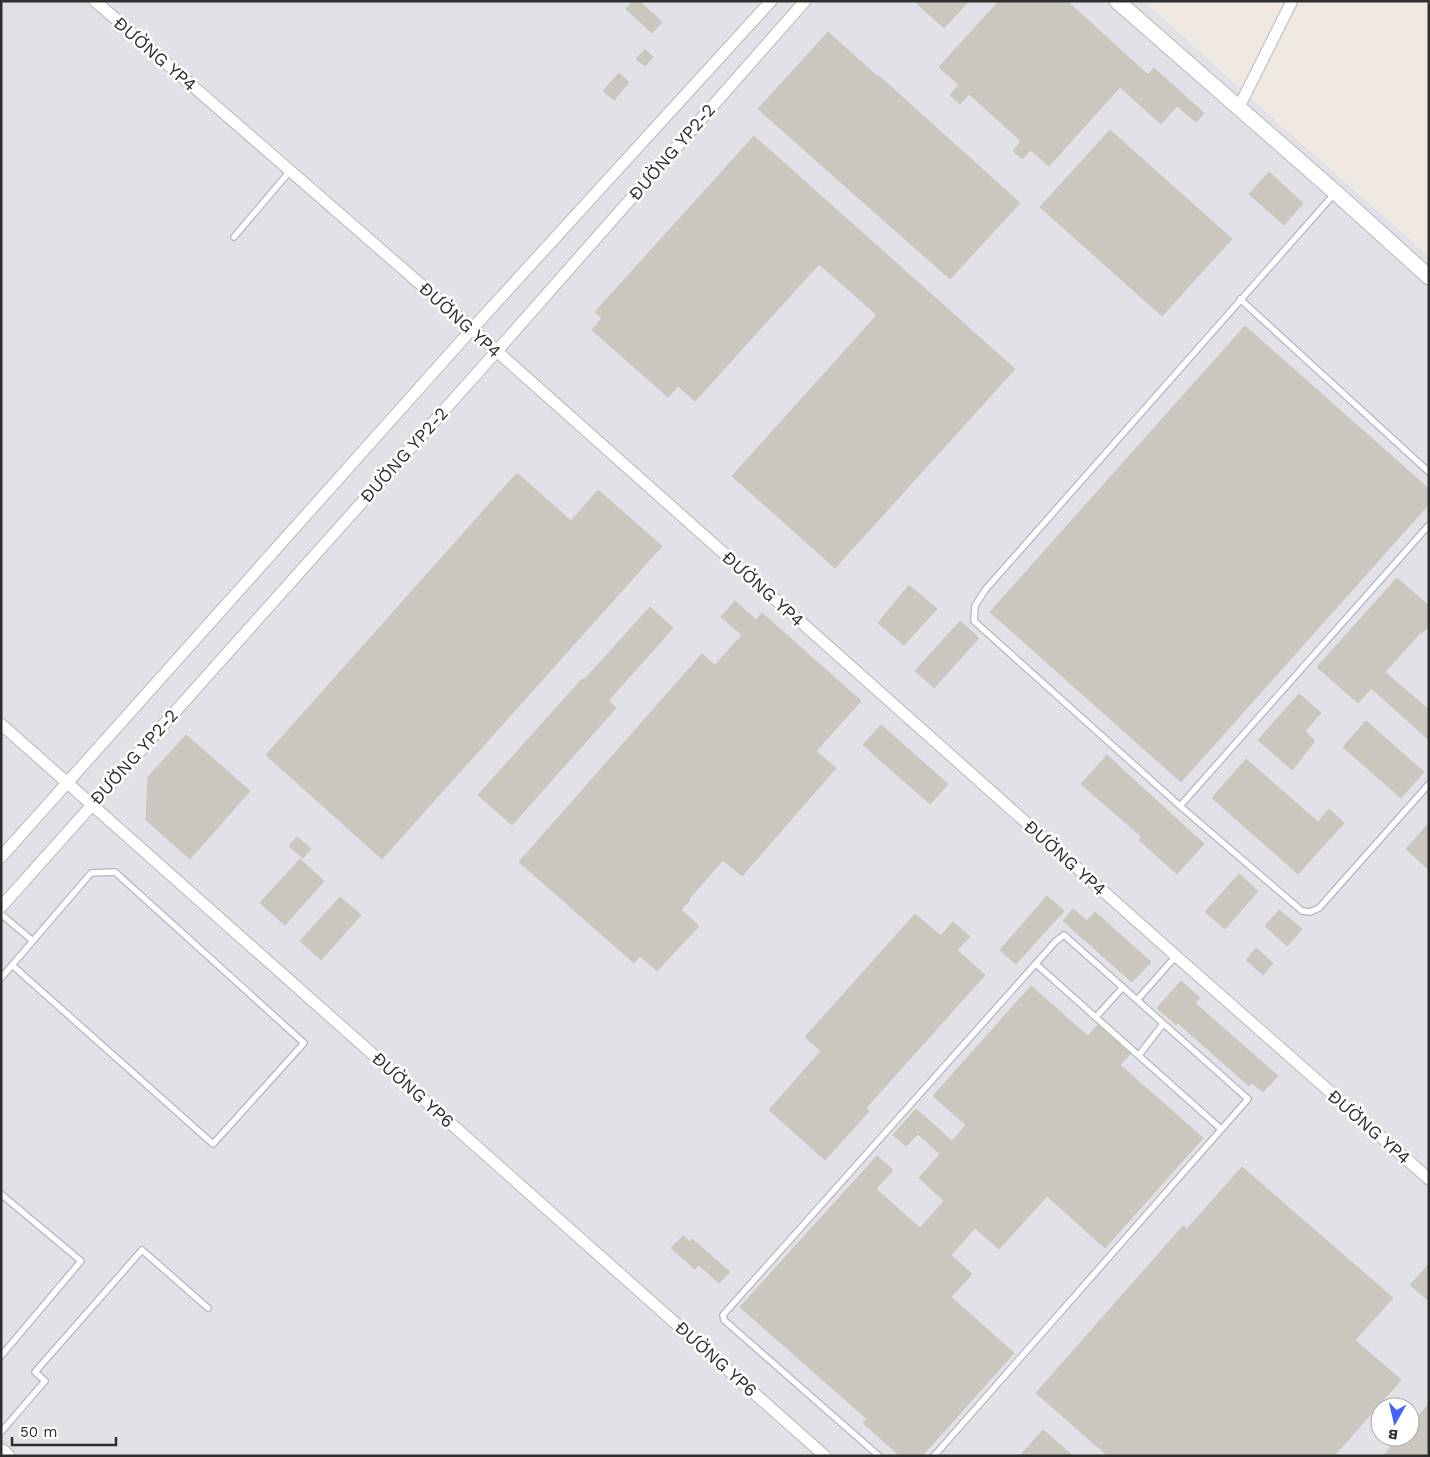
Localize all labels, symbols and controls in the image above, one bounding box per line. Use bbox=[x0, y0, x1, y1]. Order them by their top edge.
street label: ĐƯỜNG YP4 bbox=[110, 12, 201, 95]
street label: ĐƯỜNG YP2-2 bbox=[624, 99, 719, 204]
street label: ĐƯỜNG YP4 bbox=[415, 277, 506, 362]
street label: ĐƯỜNG YP2-2 bbox=[355, 403, 452, 507]
street label: ĐƯỜNG YP4 bbox=[718, 546, 809, 631]
street label: ĐƯỜNG YP2-2 bbox=[85, 705, 182, 809]
street label: ĐƯỜNG YP4 bbox=[1020, 815, 1111, 900]
street label: ĐƯỜNG YP6 bbox=[368, 1047, 459, 1132]
street label: ĐƯỜNG YP4 bbox=[1324, 1085, 1415, 1168]
street label: ĐƯỜNG YP6 bbox=[671, 1316, 762, 1401]
north arrow bbox=[1370, 1397, 1420, 1447]
scale bar bbox=[12, 1414, 116, 1446]
text: 50 m bbox=[20, 1423, 57, 1441]
text: B bbox=[1387, 1426, 1399, 1443]

